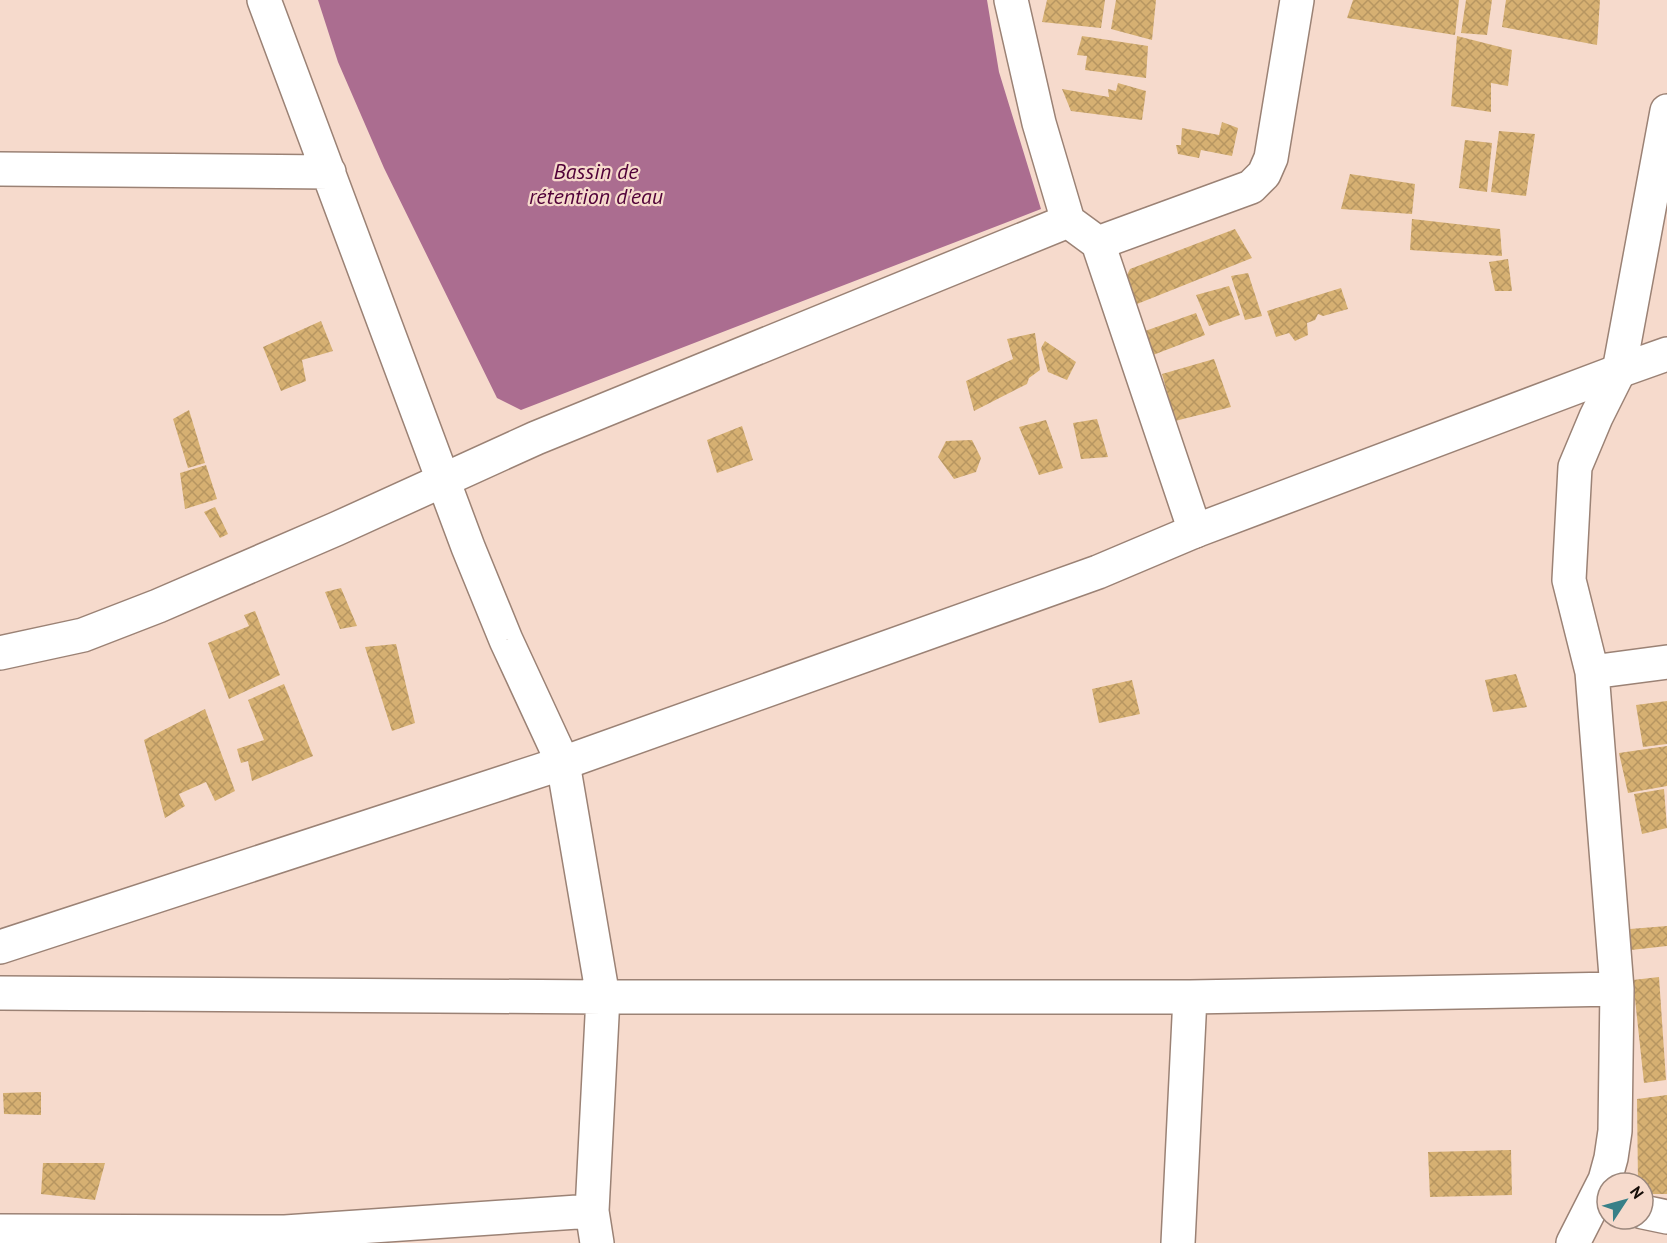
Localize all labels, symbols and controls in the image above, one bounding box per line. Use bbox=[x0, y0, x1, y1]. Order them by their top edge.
water label: Bassin de rétention d'eau bbox=[529, 157, 663, 210]
north arrow bbox=[1595, 1171, 1655, 1231]
text: N bbox=[1626, 1182, 1648, 1202]

